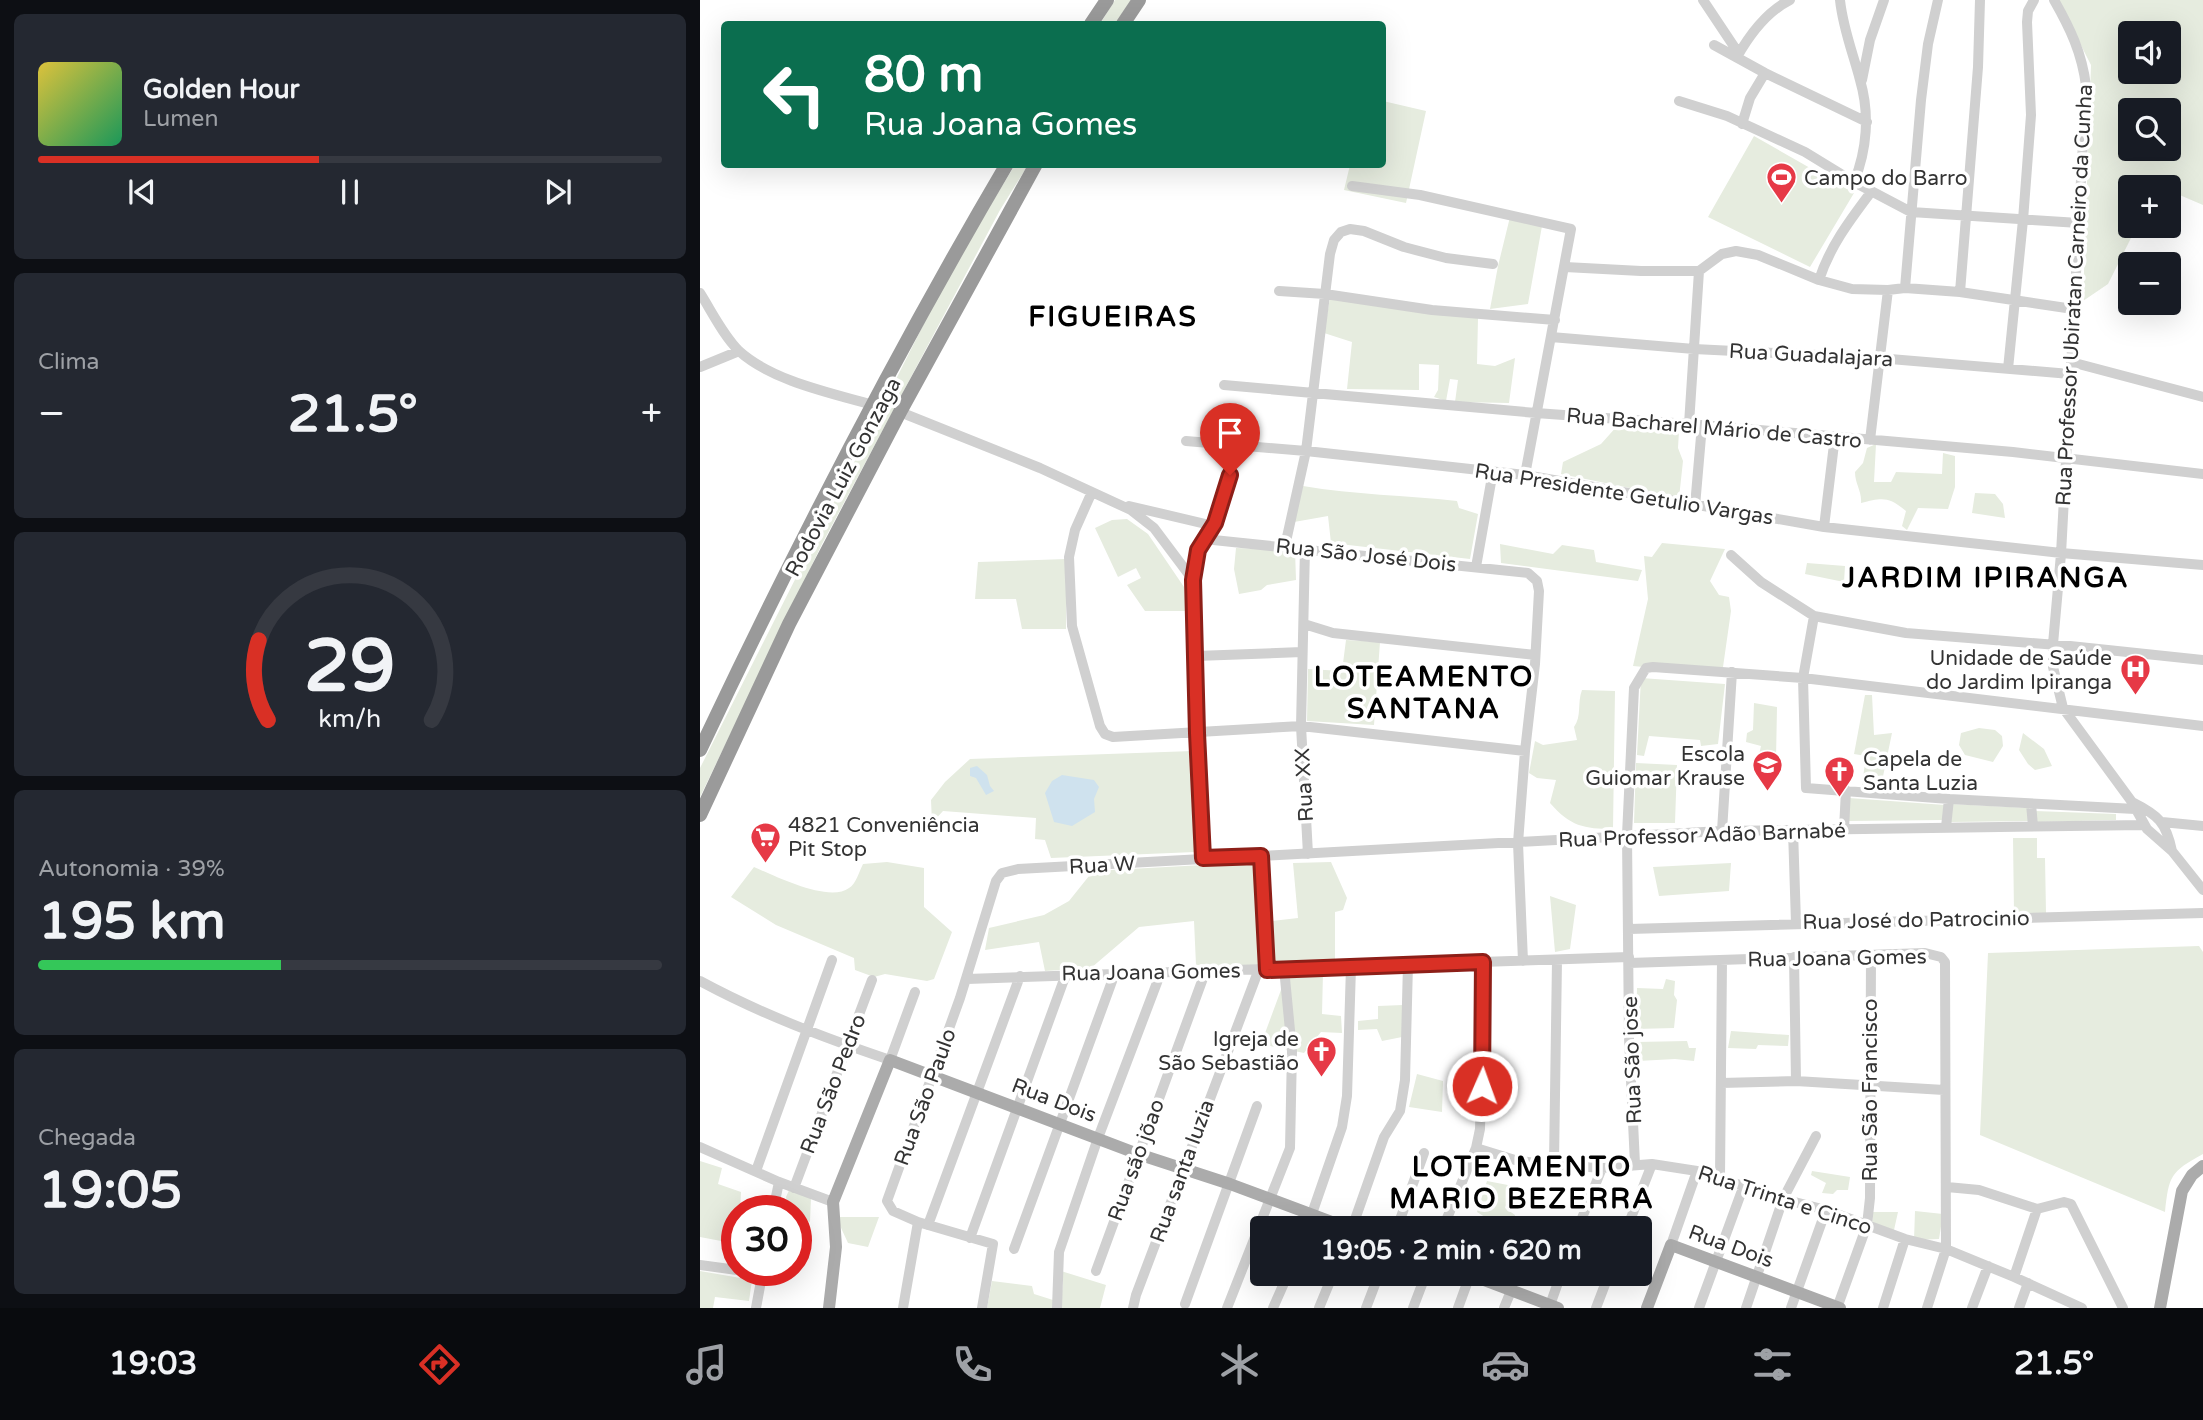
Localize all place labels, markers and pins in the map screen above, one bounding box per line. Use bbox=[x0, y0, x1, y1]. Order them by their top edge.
sports icon: Campo do Barro bbox=[1764, 161, 1798, 205]
place label: Campo do Barro bbox=[1804, 166, 1968, 191]
pin bbox=[1200, 403, 1260, 475]
place label: Unidade de Saúde do Jardim Ipiranga bbox=[1926, 646, 2112, 695]
hospital icon: Unidade de Saúde do Jardim Ipiranga bbox=[2118, 653, 2152, 697]
place label: Escola Guiomar Krause bbox=[1585, 742, 1745, 791]
place label: Capela de Santa Luzia bbox=[1863, 747, 1978, 796]
school or university icon: Escola Guiomar Krause bbox=[1751, 749, 1785, 793]
church icon: Capela de Santa Luzia bbox=[1823, 754, 1857, 798]
place label: 4821 Conveniência Pit Stop bbox=[788, 813, 980, 862]
supermarket icon: 4821 Conveniência Pit Stop bbox=[748, 820, 782, 864]
place label: Igreja de São Sebastião bbox=[1158, 1027, 1299, 1076]
church icon: Igreja de São Sebastião bbox=[1305, 1034, 1339, 1078]

